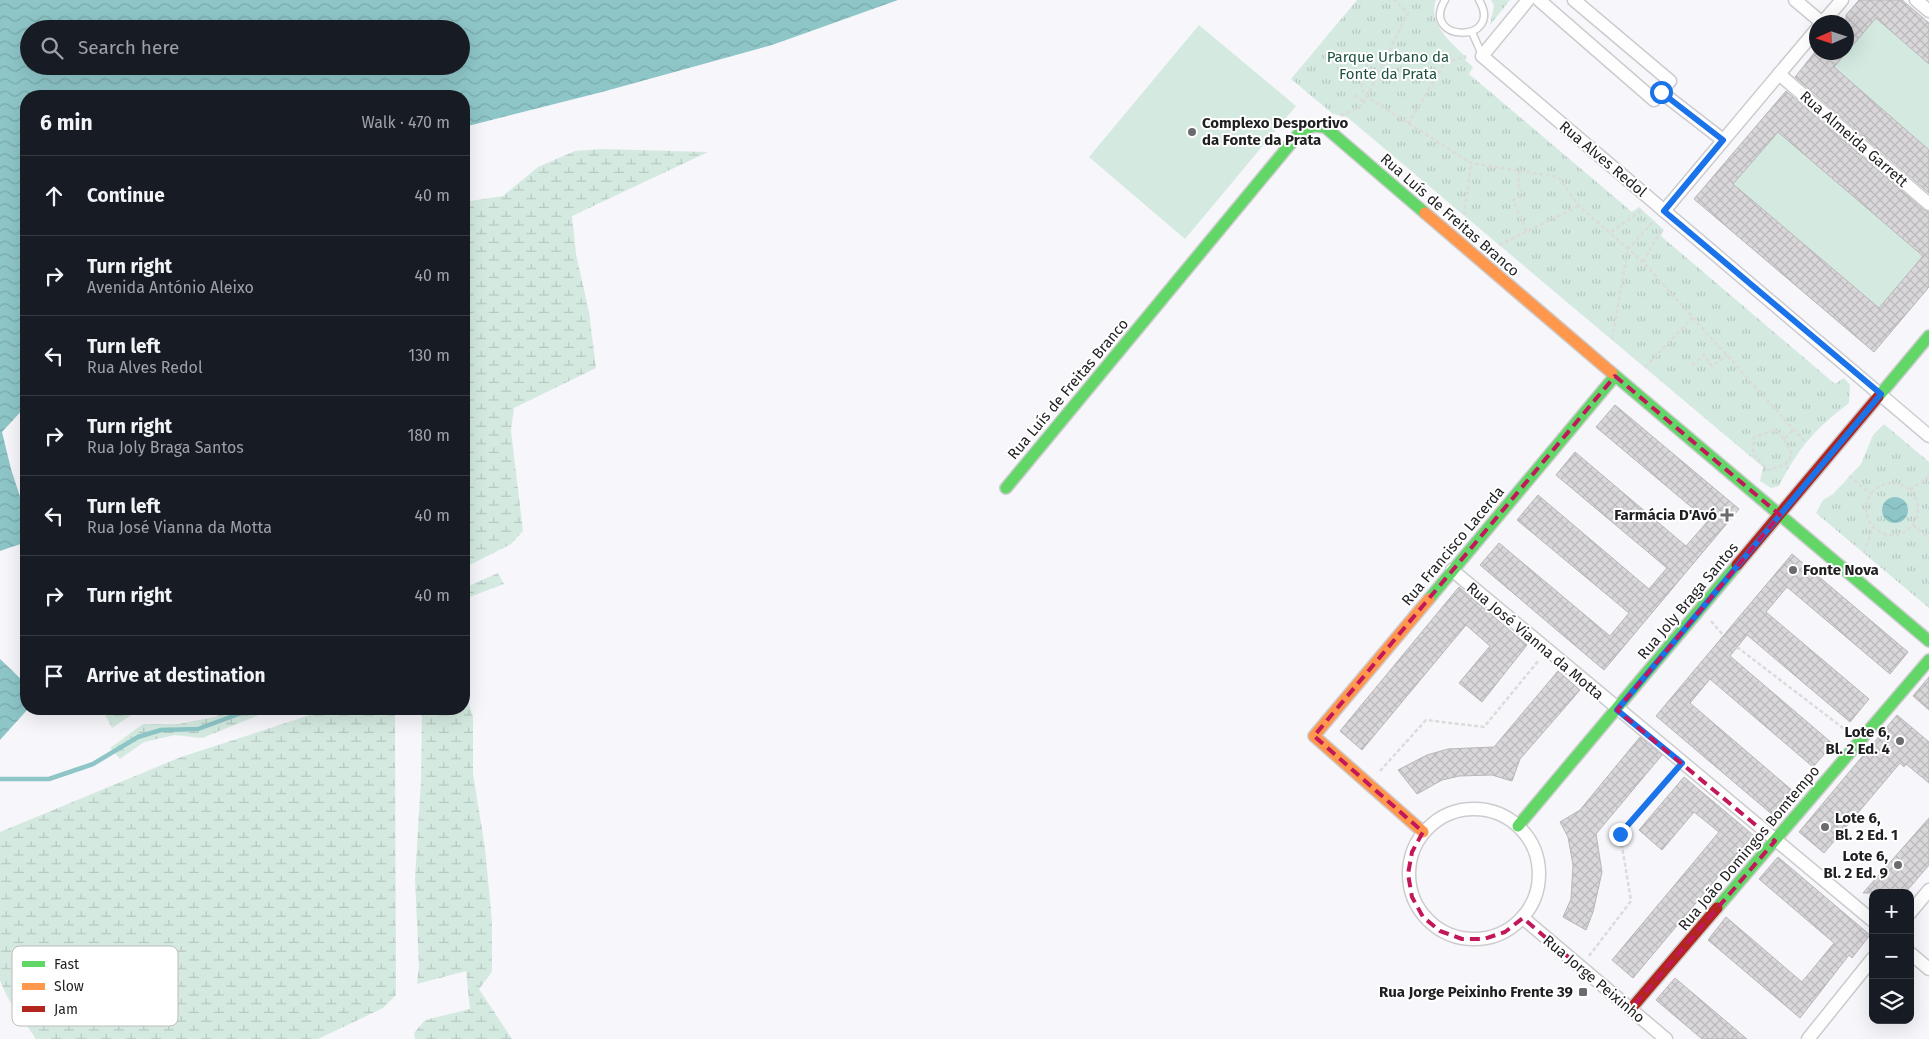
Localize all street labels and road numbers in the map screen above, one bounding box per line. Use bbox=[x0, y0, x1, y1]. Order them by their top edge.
street label: Rua Almeida Garrett bbox=[1796, 87, 1912, 191]
street label: Rua Alves Redol bbox=[1556, 117, 1651, 201]
street label: Rua Luís de Freitas Branco bbox=[1377, 150, 1523, 280]
street label: Rua Luís de Freitas Branco bbox=[1004, 315, 1132, 463]
street label: Rua Francisco Lacerda bbox=[1398, 483, 1508, 609]
street label: Rua Joly Braga Santos bbox=[1634, 539, 1742, 663]
street label: Rua José Vianna da Motta bbox=[1463, 578, 1607, 704]
street label: Rua João Domingos Bomtempo bbox=[1675, 762, 1823, 934]
street label: Rua Jorge Peixinho bbox=[1540, 931, 1648, 1027]

